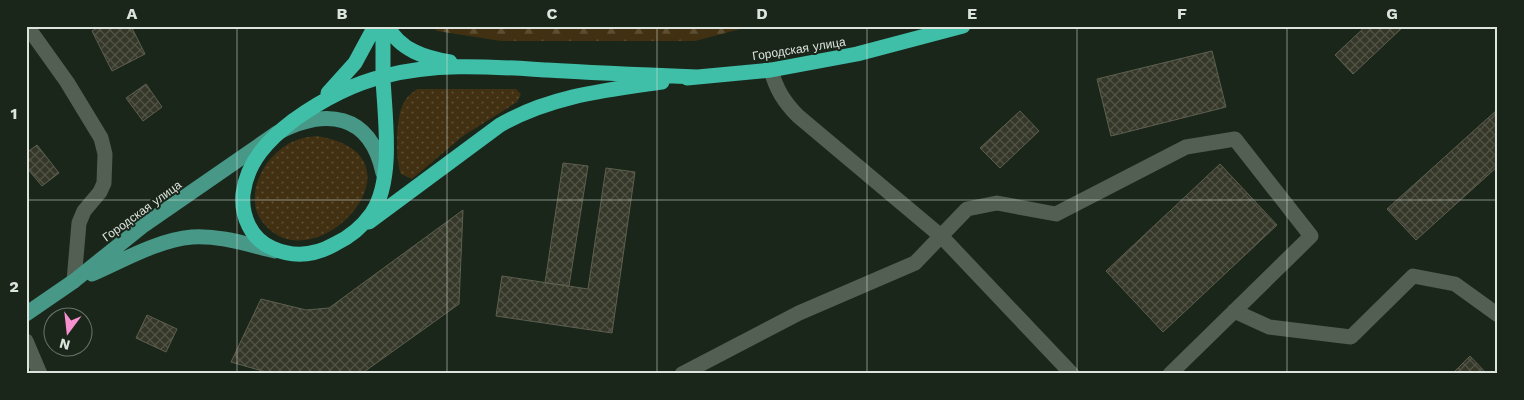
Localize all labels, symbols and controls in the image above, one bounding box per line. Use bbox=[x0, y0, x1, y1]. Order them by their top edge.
text: A bbox=[127, 4, 138, 23]
text: B bbox=[337, 4, 348, 23]
text: C bbox=[547, 4, 558, 23]
text: D bbox=[756, 4, 768, 23]
text: E bbox=[967, 4, 977, 23]
text: F bbox=[1177, 4, 1187, 23]
text: G bbox=[1386, 4, 1398, 23]
street label: Городская улица bbox=[751, 35, 847, 63]
text: 1 bbox=[11, 104, 17, 123]
street label: Городская улица bbox=[100, 177, 184, 244]
text: 2 bbox=[9, 277, 19, 296]
north arrow bbox=[42, 308, 92, 358]
text: N bbox=[58, 335, 72, 354]

